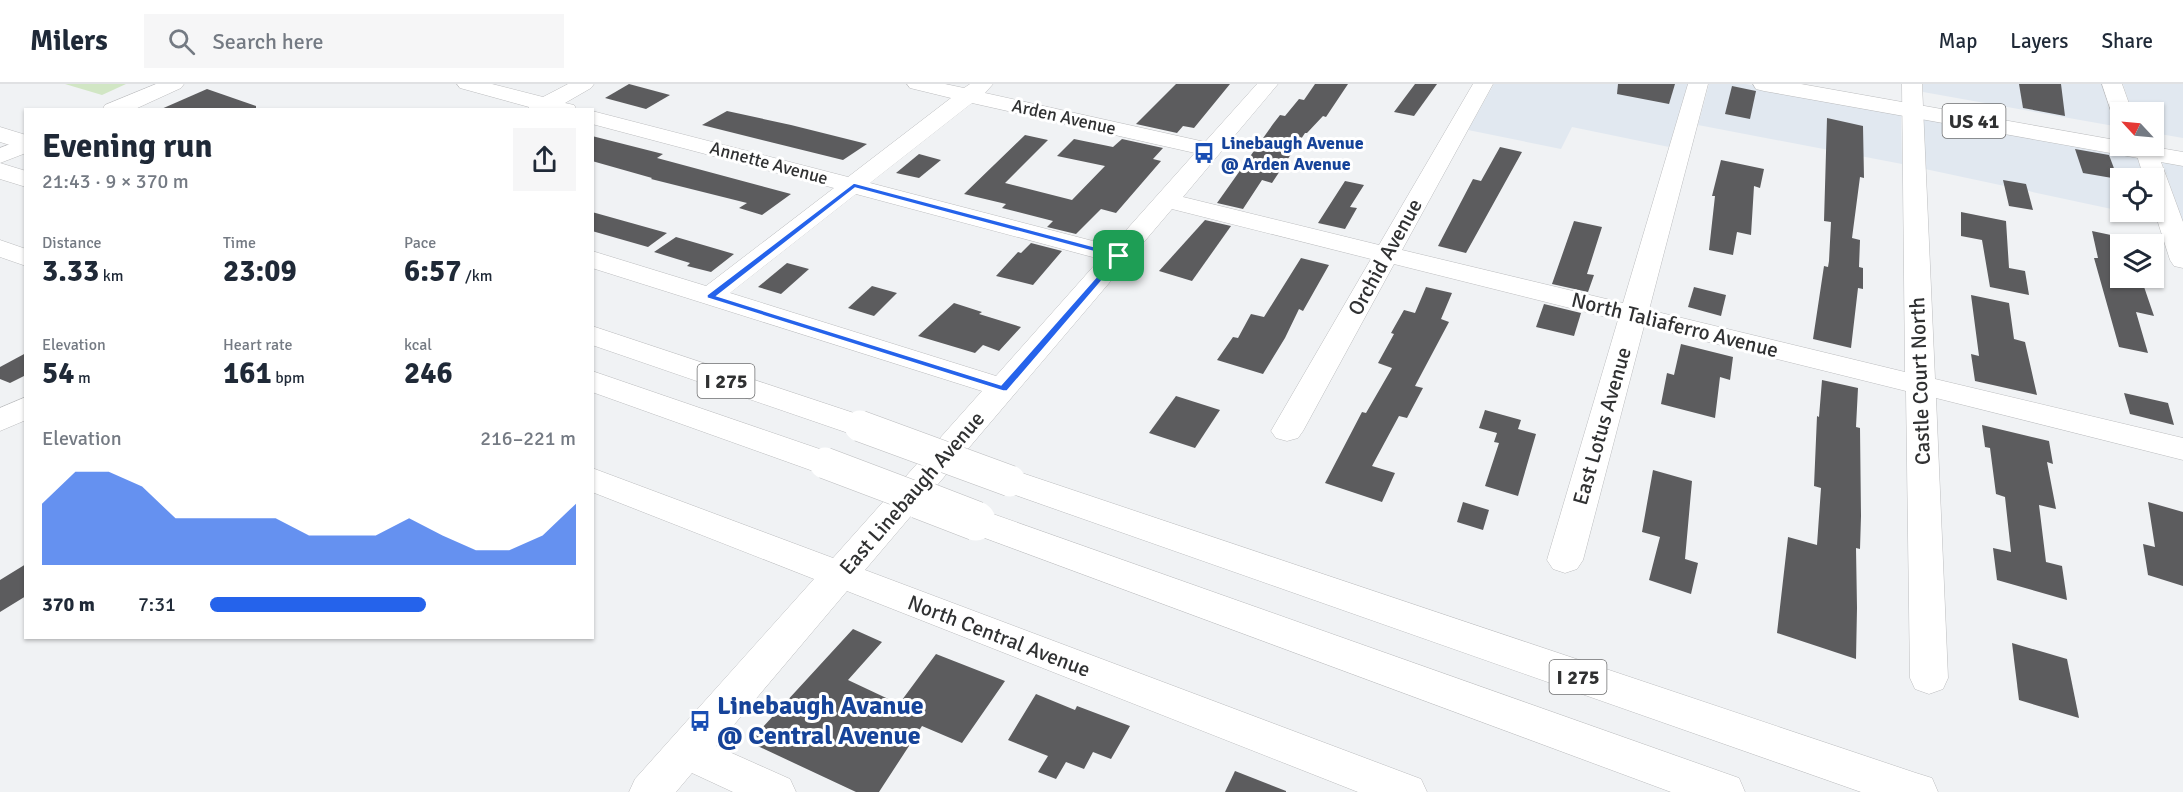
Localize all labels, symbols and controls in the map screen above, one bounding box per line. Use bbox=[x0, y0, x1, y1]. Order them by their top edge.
search box bbox=[144, 14, 564, 68]
text: Milers bbox=[30, 24, 108, 58]
icon: search bbox=[165, 25, 198, 58]
text: Search here bbox=[213, 28, 324, 55]
text: Map bbox=[1939, 28, 1977, 54]
text: Layers bbox=[2010, 28, 2068, 54]
text: Share bbox=[2101, 28, 2153, 54]
street label: Arden Avenue bbox=[1010, 94, 1118, 140]
north arrow bbox=[2110, 102, 2164, 156]
map controls bbox=[2110, 102, 2164, 288]
road number: US 41 bbox=[1942, 104, 2006, 138]
text: Evening run bbox=[42, 126, 212, 167]
button: share bbox=[513, 128, 576, 191]
place label: Linebaugh Avenue @ Arden Avenue bbox=[1221, 132, 1364, 175]
street label: Annette Avenue bbox=[708, 137, 830, 189]
bus stop icon: Linebaugh Avenue @ Arden Avenue bbox=[1192, 141, 1216, 165]
button: locate bbox=[2110, 168, 2164, 222]
text: 21:43 · 9 × 370 m bbox=[42, 169, 189, 194]
street label: Orchid Avenue bbox=[1342, 194, 1428, 320]
pin bbox=[1093, 230, 1144, 281]
text: Distance bbox=[42, 233, 102, 253]
text: Time bbox=[223, 233, 256, 253]
text: Pace bbox=[404, 233, 436, 253]
button: layers bbox=[2110, 234, 2164, 288]
icon: arrive bbox=[1102, 239, 1135, 272]
text: 3.33 bbox=[42, 253, 99, 290]
text: 23:09 bbox=[223, 253, 297, 290]
text: 6:57 bbox=[404, 253, 461, 290]
text: km bbox=[99, 266, 124, 286]
text: /km bbox=[461, 266, 493, 286]
street label: North Taliaferro Avenue bbox=[1569, 287, 1781, 363]
street label: Castle Court North bbox=[1904, 297, 1936, 465]
text: Elevation bbox=[42, 335, 106, 355]
text: Heart rate bbox=[223, 335, 292, 355]
text: kcal bbox=[404, 335, 432, 355]
street label: East Lotus Avenue bbox=[1567, 344, 1637, 508]
text: 54 bbox=[42, 355, 74, 392]
text: 161 bbox=[223, 355, 272, 392]
text: 246 bbox=[404, 355, 453, 392]
road number: I 275 bbox=[698, 364, 754, 398]
text: m bbox=[74, 368, 91, 388]
text: bpm bbox=[272, 368, 305, 388]
street label: East Linebaugh Avenue bbox=[834, 406, 990, 580]
text: Elevation bbox=[42, 426, 122, 451]
text: 216–221 m bbox=[480, 426, 576, 451]
street label: North Central Avenue bbox=[904, 589, 1094, 683]
text: 370 m bbox=[42, 592, 95, 617]
text: 7:31 bbox=[138, 592, 176, 617]
road number: I 275 bbox=[1550, 660, 1606, 694]
place label: Linebaugh Avanue @ Central Avenue bbox=[717, 690, 924, 752]
bus stop icon: Linebaugh Avanue @ Central Avenue bbox=[688, 709, 712, 733]

